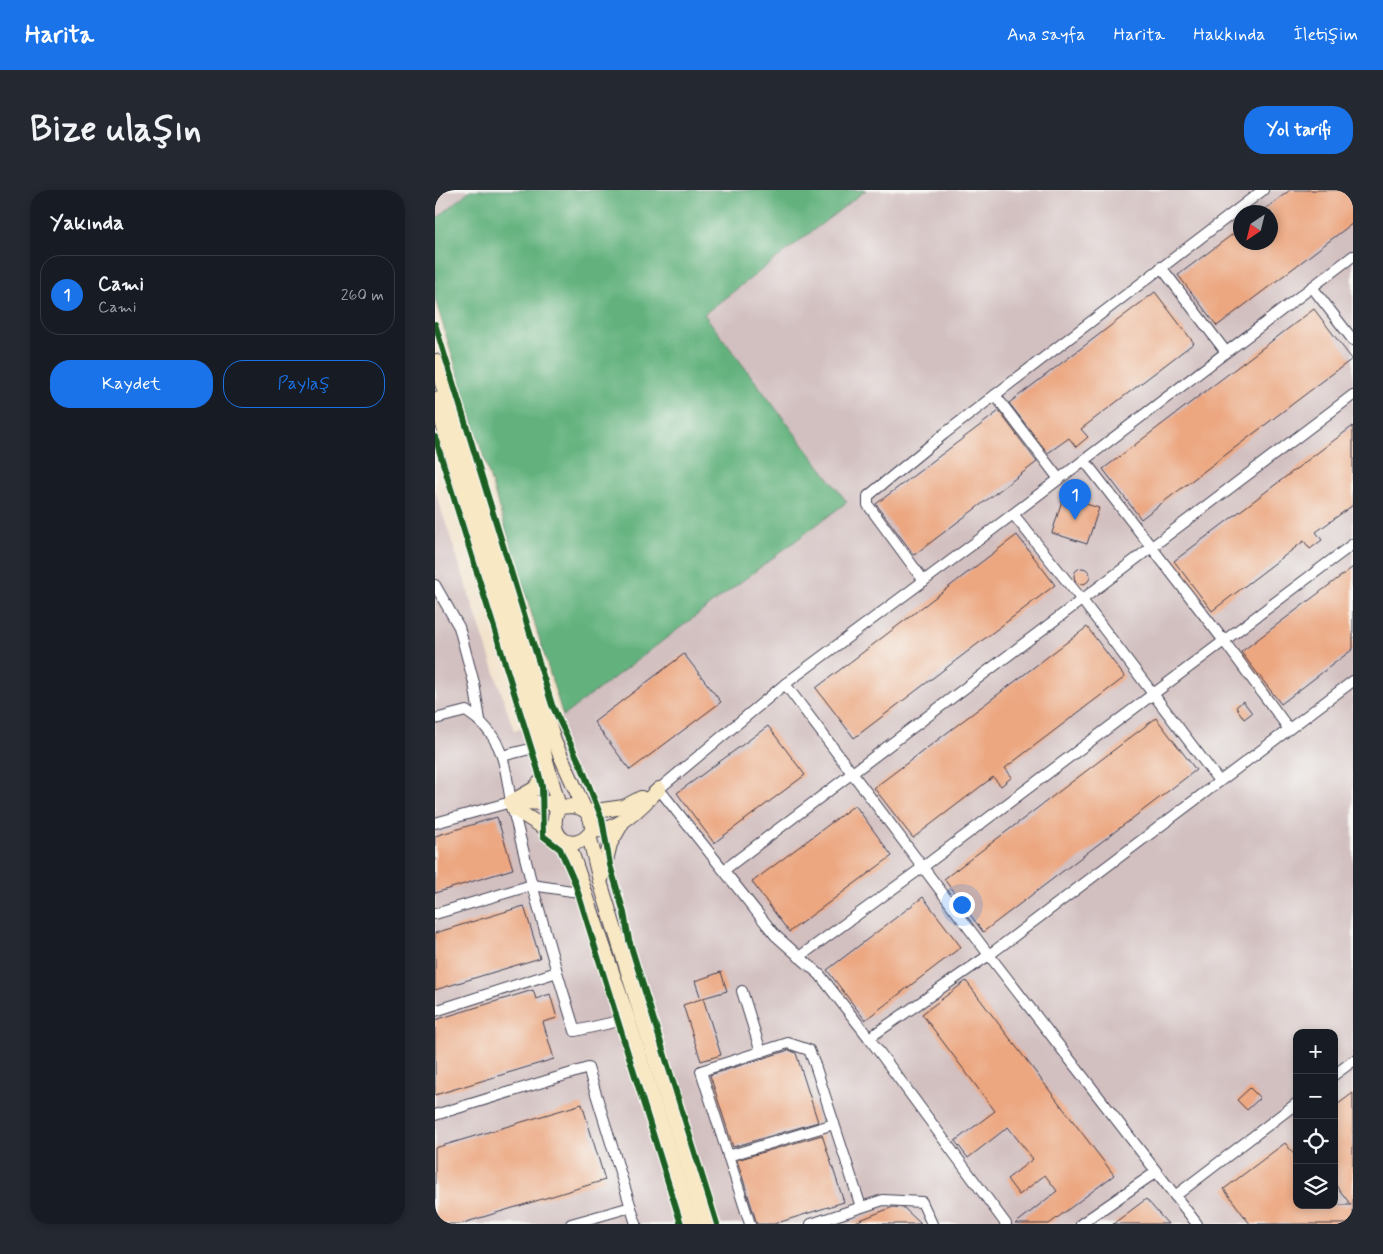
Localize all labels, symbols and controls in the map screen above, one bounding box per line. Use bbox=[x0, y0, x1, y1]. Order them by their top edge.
text: Harita bbox=[25, 20, 94, 51]
text: Ana sayfa bbox=[1007, 23, 1086, 47]
text: Harita bbox=[1114, 23, 1165, 47]
text: Hakkında bbox=[1193, 23, 1266, 47]
text: İletişim bbox=[1294, 23, 1358, 47]
button: Yol tarifi bbox=[1244, 106, 1353, 154]
text: Bize ulaşın bbox=[30, 107, 201, 153]
north arrow bbox=[1233, 205, 1278, 250]
text: Yakında bbox=[50, 209, 124, 237]
text: Cami bbox=[98, 272, 144, 297]
text: 1 bbox=[63, 285, 71, 306]
text: 260 m bbox=[341, 285, 384, 306]
text: Cami bbox=[98, 297, 137, 318]
button: Kaydet bbox=[50, 360, 213, 408]
button: Paylaş bbox=[223, 360, 385, 408]
pin: 1 bbox=[1059, 479, 1091, 520]
your location bbox=[949, 892, 975, 918]
map controls bbox=[1293, 1029, 1338, 1209]
button: + bbox=[1293, 1029, 1338, 1074]
button: − bbox=[1293, 1074, 1338, 1119]
button: locate bbox=[1293, 1119, 1338, 1164]
button: layers bbox=[1293, 1164, 1338, 1209]

